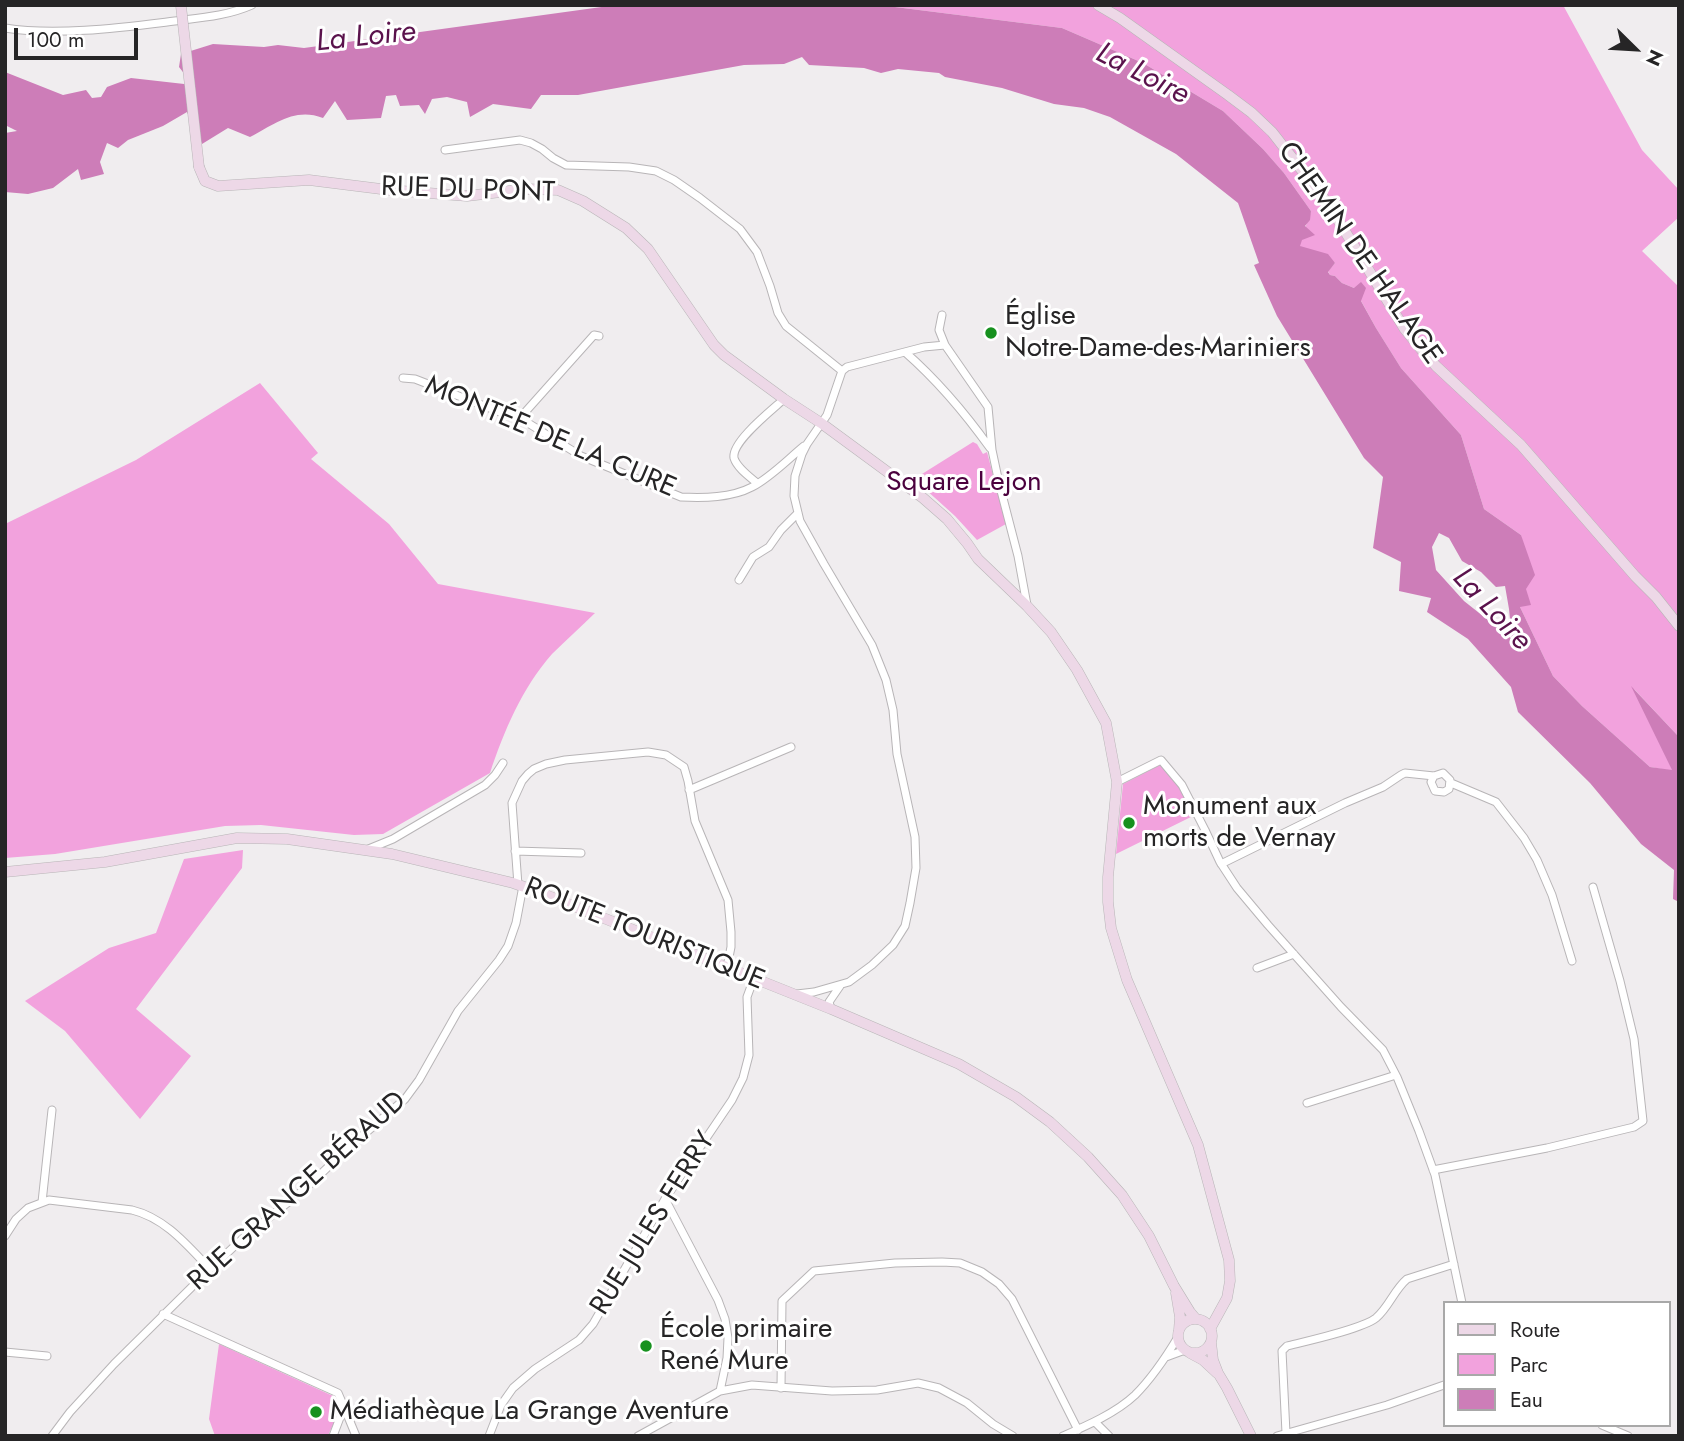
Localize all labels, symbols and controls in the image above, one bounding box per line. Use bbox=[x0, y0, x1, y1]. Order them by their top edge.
scale bar bbox=[18, 14, 142, 58]
north arrow bbox=[1600, 14, 1670, 84]
water label: La Loire bbox=[314, 15, 418, 61]
text: 100 m bbox=[27, 25, 84, 55]
water label: La Loire bbox=[1089, 36, 1195, 114]
text: N bbox=[1639, 45, 1670, 70]
street label: CHEMIN DE HALAGE bbox=[1270, 136, 1448, 372]
street label: RUE DU PONT bbox=[380, 171, 556, 211]
place label: Église Notre-Dame-des-Mariniers bbox=[1005, 300, 1311, 366]
marker: Église Notre-Dame-des-Mariniers bbox=[983, 325, 999, 341]
street label: MONTÉE DE LA CURE bbox=[419, 370, 681, 506]
park label: Square Lejon bbox=[886, 466, 1042, 500]
water label: La Loire bbox=[1444, 561, 1538, 659]
place label: Monument aux morts de Vernay bbox=[1143, 790, 1336, 856]
marker: Monument aux morts de Vernay bbox=[1121, 815, 1137, 831]
street label: ROUTE TOURISTIQUE bbox=[519, 871, 769, 999]
street label: RUE GRANGE BÉRAUD bbox=[182, 1085, 414, 1299]
street label: RUE JULES FERRY bbox=[584, 1126, 724, 1322]
legend bbox=[1442, 1301, 1670, 1427]
place label: École primaire René Mure bbox=[660, 1313, 832, 1379]
text: Route bbox=[1510, 1315, 1560, 1345]
marker: École primaire René Mure bbox=[638, 1338, 654, 1354]
text: Parc bbox=[1510, 1350, 1548, 1380]
text: Eau bbox=[1510, 1385, 1543, 1415]
place label: Médiathèque La Grange Aventure bbox=[330, 1395, 729, 1429]
marker: Médiathèque La Grange Aventure bbox=[308, 1404, 324, 1420]

